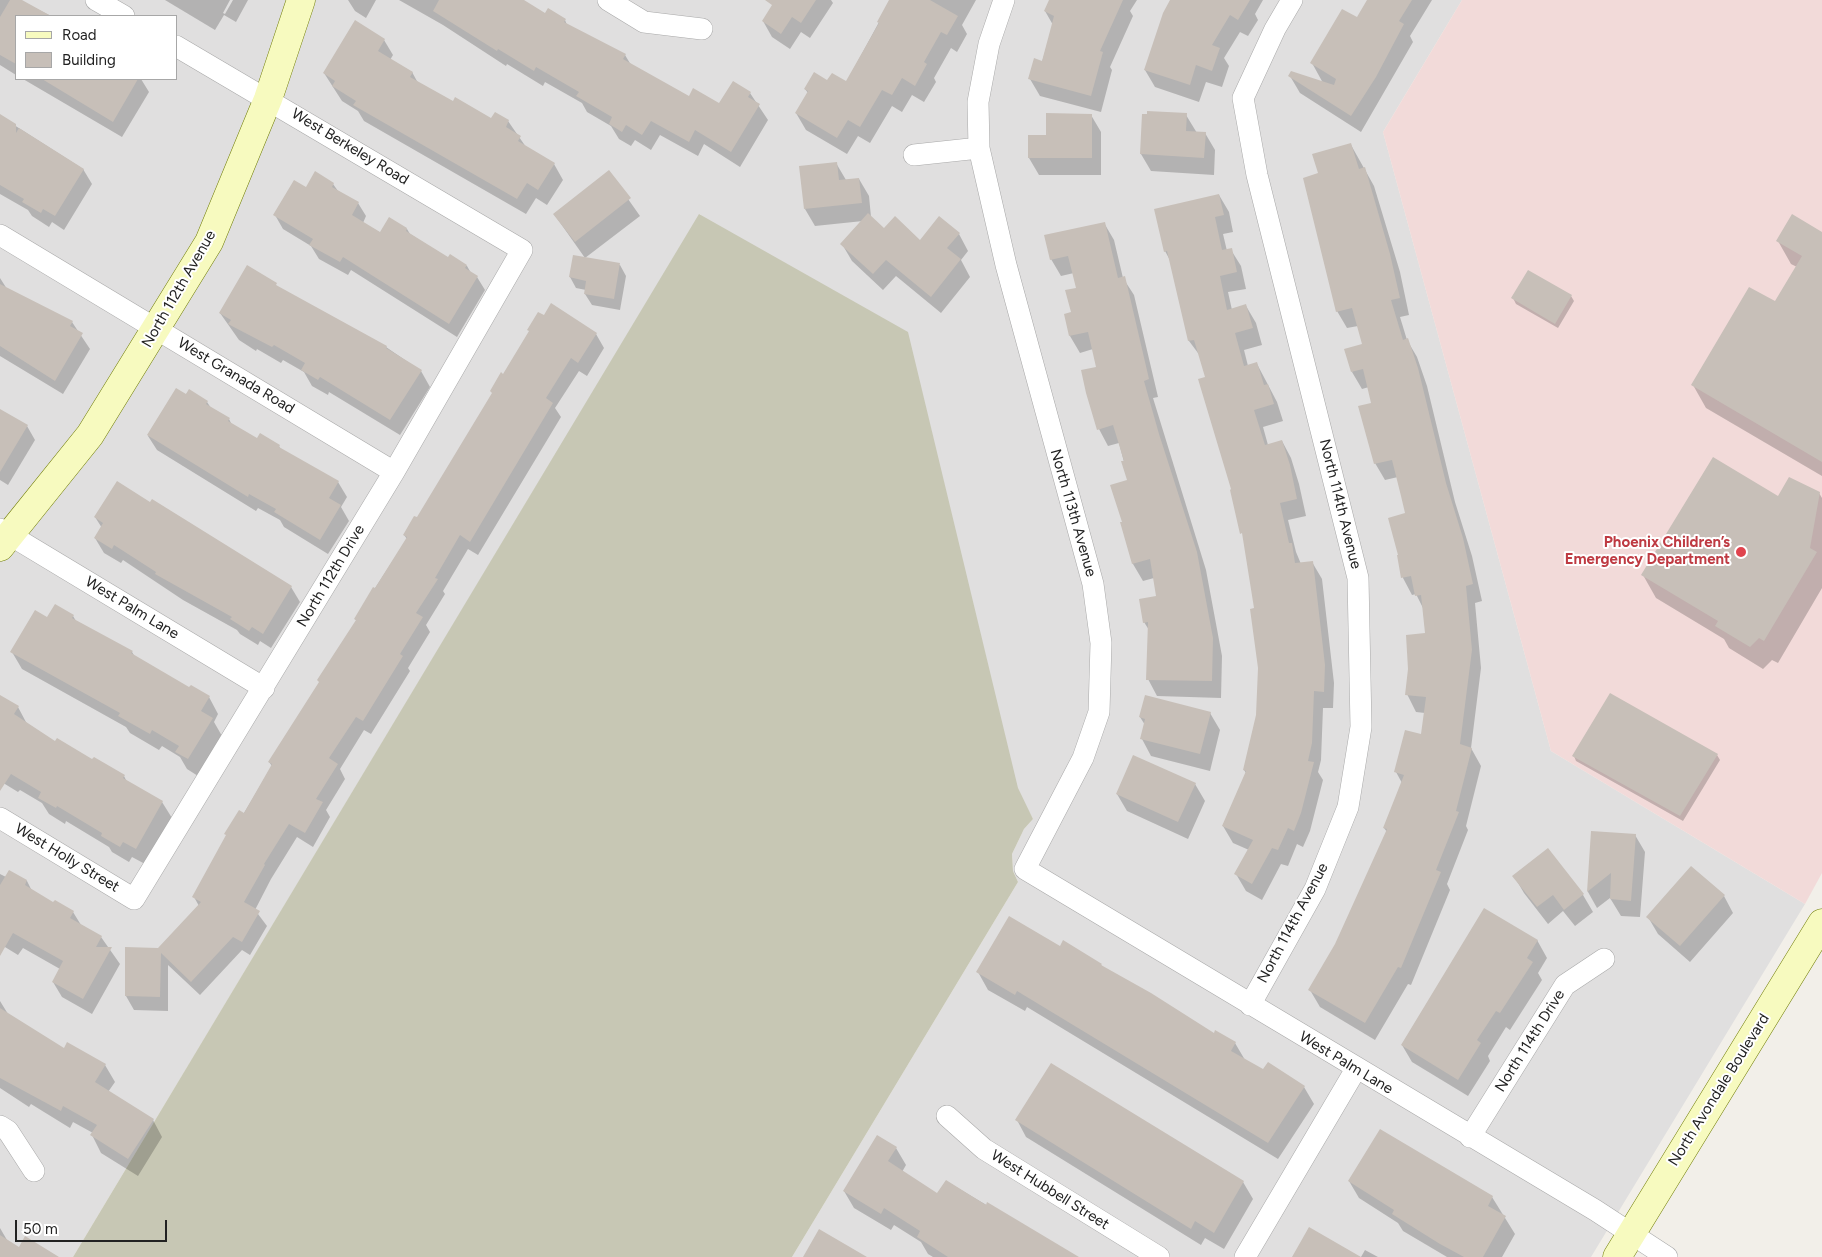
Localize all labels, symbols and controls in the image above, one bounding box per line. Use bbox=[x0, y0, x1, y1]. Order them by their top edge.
legend bbox=[15, 15, 178, 80]
text: Road bbox=[62, 26, 97, 44]
text: Building bbox=[62, 51, 116, 69]
street label: West Berkeley Road bbox=[288, 105, 412, 189]
street label: North 112th Avenue bbox=[138, 227, 220, 351]
street label: West Granada Road bbox=[174, 334, 298, 418]
street label: North 114th Avenue bbox=[1315, 437, 1365, 571]
street label: North 113th Avenue bbox=[1046, 447, 1100, 579]
street label: North 112th Drive bbox=[293, 522, 369, 630]
place label: Phoenix Children’s Emergency Department bbox=[1565, 534, 1730, 569]
marker: Phoenix Children’s Emergency Department bbox=[1734, 545, 1748, 559]
street label: West Palm Lane bbox=[82, 573, 182, 643]
street label: West Holly Street bbox=[12, 820, 122, 896]
street label: North 114th Avenue bbox=[1254, 860, 1332, 986]
street label: North 114th Drive bbox=[1491, 987, 1569, 1095]
street label: North Avondale Boulevard bbox=[1665, 1011, 1773, 1169]
street label: West Palm Lane bbox=[1296, 1028, 1396, 1098]
street label: West Hubbell Street bbox=[988, 1146, 1112, 1234]
scale bar bbox=[18, 1210, 170, 1242]
text: 50 m bbox=[23, 1220, 58, 1238]

